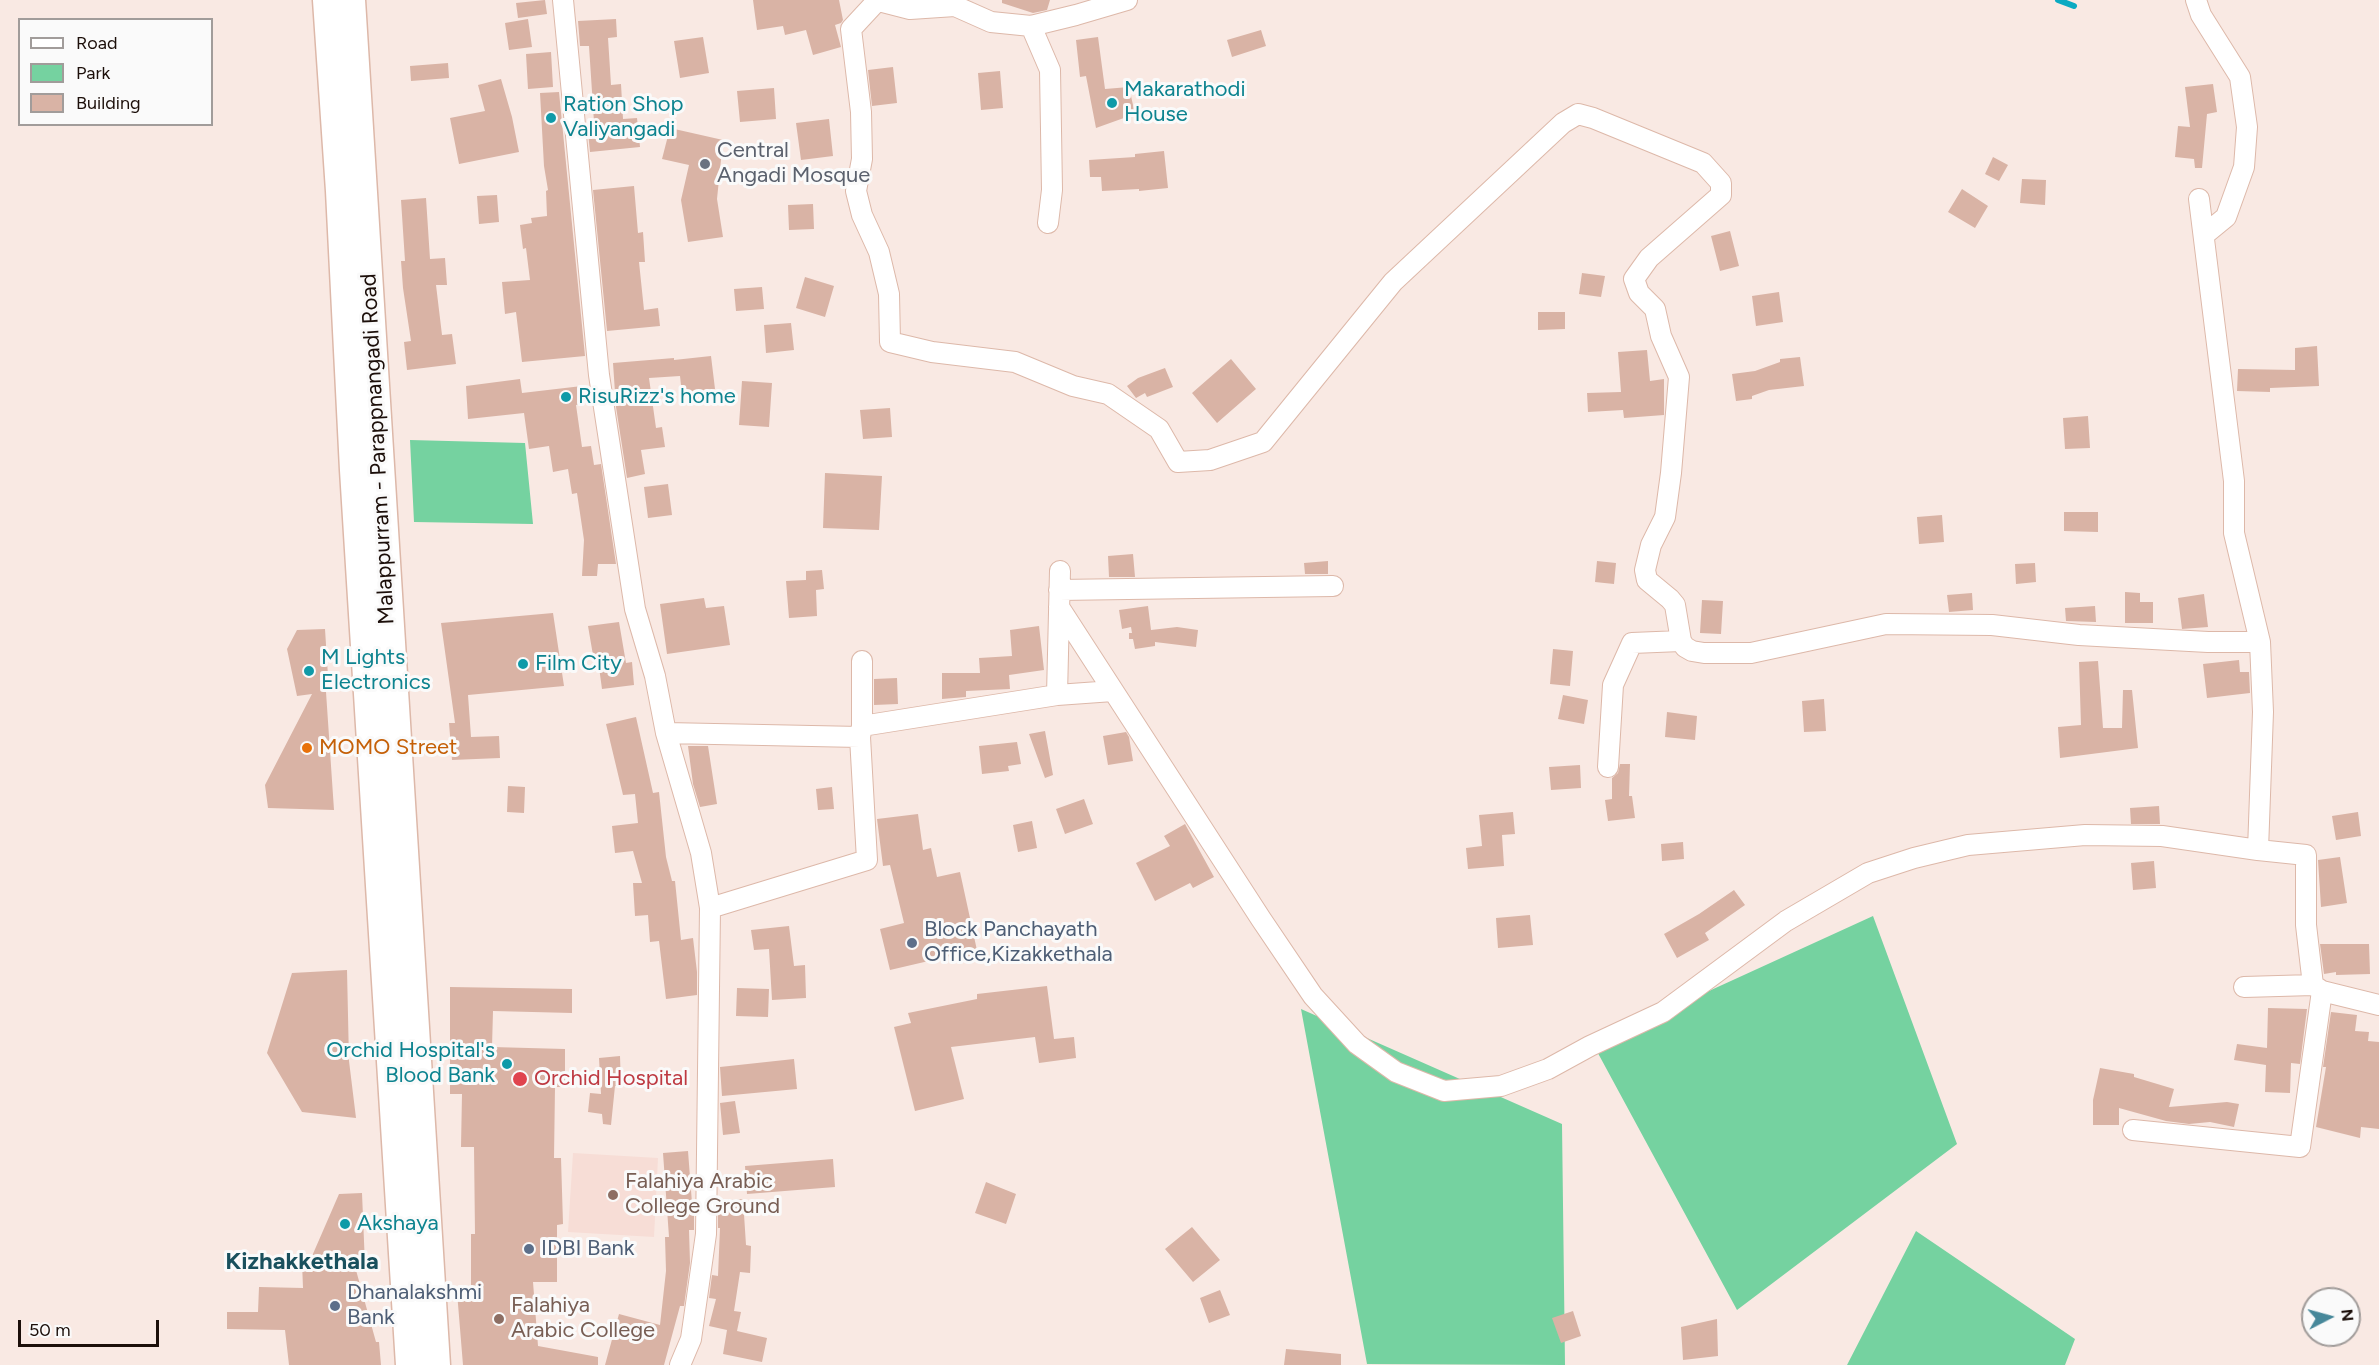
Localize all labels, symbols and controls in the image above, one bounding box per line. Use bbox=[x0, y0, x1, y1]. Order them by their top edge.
legend bbox=[18, 18, 213, 126]
text: Road bbox=[76, 32, 117, 54]
text: Park bbox=[76, 62, 110, 84]
place label: Makarathodi House bbox=[1124, 77, 1245, 128]
text: Building bbox=[76, 92, 141, 114]
place label: Ration Shop Valiyangadi bbox=[563, 92, 683, 144]
marker: Makarathodi House bbox=[1105, 96, 1119, 110]
marker: Ration Shop Valiyangadi bbox=[544, 111, 558, 125]
place label: Central Angadi Mosque bbox=[717, 138, 870, 190]
marker: Central Angadi Mosque bbox=[698, 157, 712, 171]
street label: Malappurram - Parappnangadi Road bbox=[356, 273, 400, 625]
place label: RisuRizz's home bbox=[578, 384, 736, 410]
marker: RisuRizz's home bbox=[559, 390, 573, 404]
place label: M Lights Electronics bbox=[321, 645, 431, 696]
place label: Film City bbox=[535, 651, 622, 677]
marker: Film City bbox=[516, 657, 530, 671]
marker: M Lights Electronics bbox=[302, 664, 316, 678]
place label: MOMO Street bbox=[319, 735, 457, 761]
marker: MOMO Street bbox=[300, 741, 314, 755]
place label: Block Panchayath Office,Kizakkethala bbox=[924, 917, 1113, 968]
marker: Block Panchayath Office,Kizakkethala bbox=[905, 936, 919, 950]
place label: Orchid Hospital's Blood Bank bbox=[326, 1038, 495, 1090]
marker: Orchid Hospital's Blood Bank bbox=[500, 1057, 514, 1071]
place label: Orchid Hospital bbox=[534, 1066, 688, 1092]
marker: Orchid Hospital bbox=[511, 1070, 529, 1088]
place label: Falahiya Arabic College Ground bbox=[625, 1169, 780, 1220]
marker: Falahiya Arabic College Ground bbox=[606, 1188, 620, 1202]
place label: Akshaya bbox=[357, 1211, 439, 1237]
marker: Akshaya bbox=[338, 1217, 352, 1231]
place label: IDBI Bank bbox=[541, 1236, 635, 1262]
marker: IDBI Bank bbox=[522, 1242, 536, 1256]
district label: Kizhakkethala bbox=[225, 1248, 379, 1276]
place label: Dhanalakshmi Bank bbox=[347, 1280, 482, 1332]
north arrow bbox=[2301, 1287, 2361, 1347]
place label: Falahiya Arabic College bbox=[511, 1293, 655, 1344]
marker: Dhanalakshmi Bank bbox=[328, 1299, 342, 1313]
scale bar bbox=[21, 1308, 162, 1346]
text: N bbox=[2337, 1308, 2358, 1322]
marker: Falahiya Arabic College bbox=[492, 1312, 506, 1326]
text: 50 m bbox=[29, 1319, 71, 1341]

